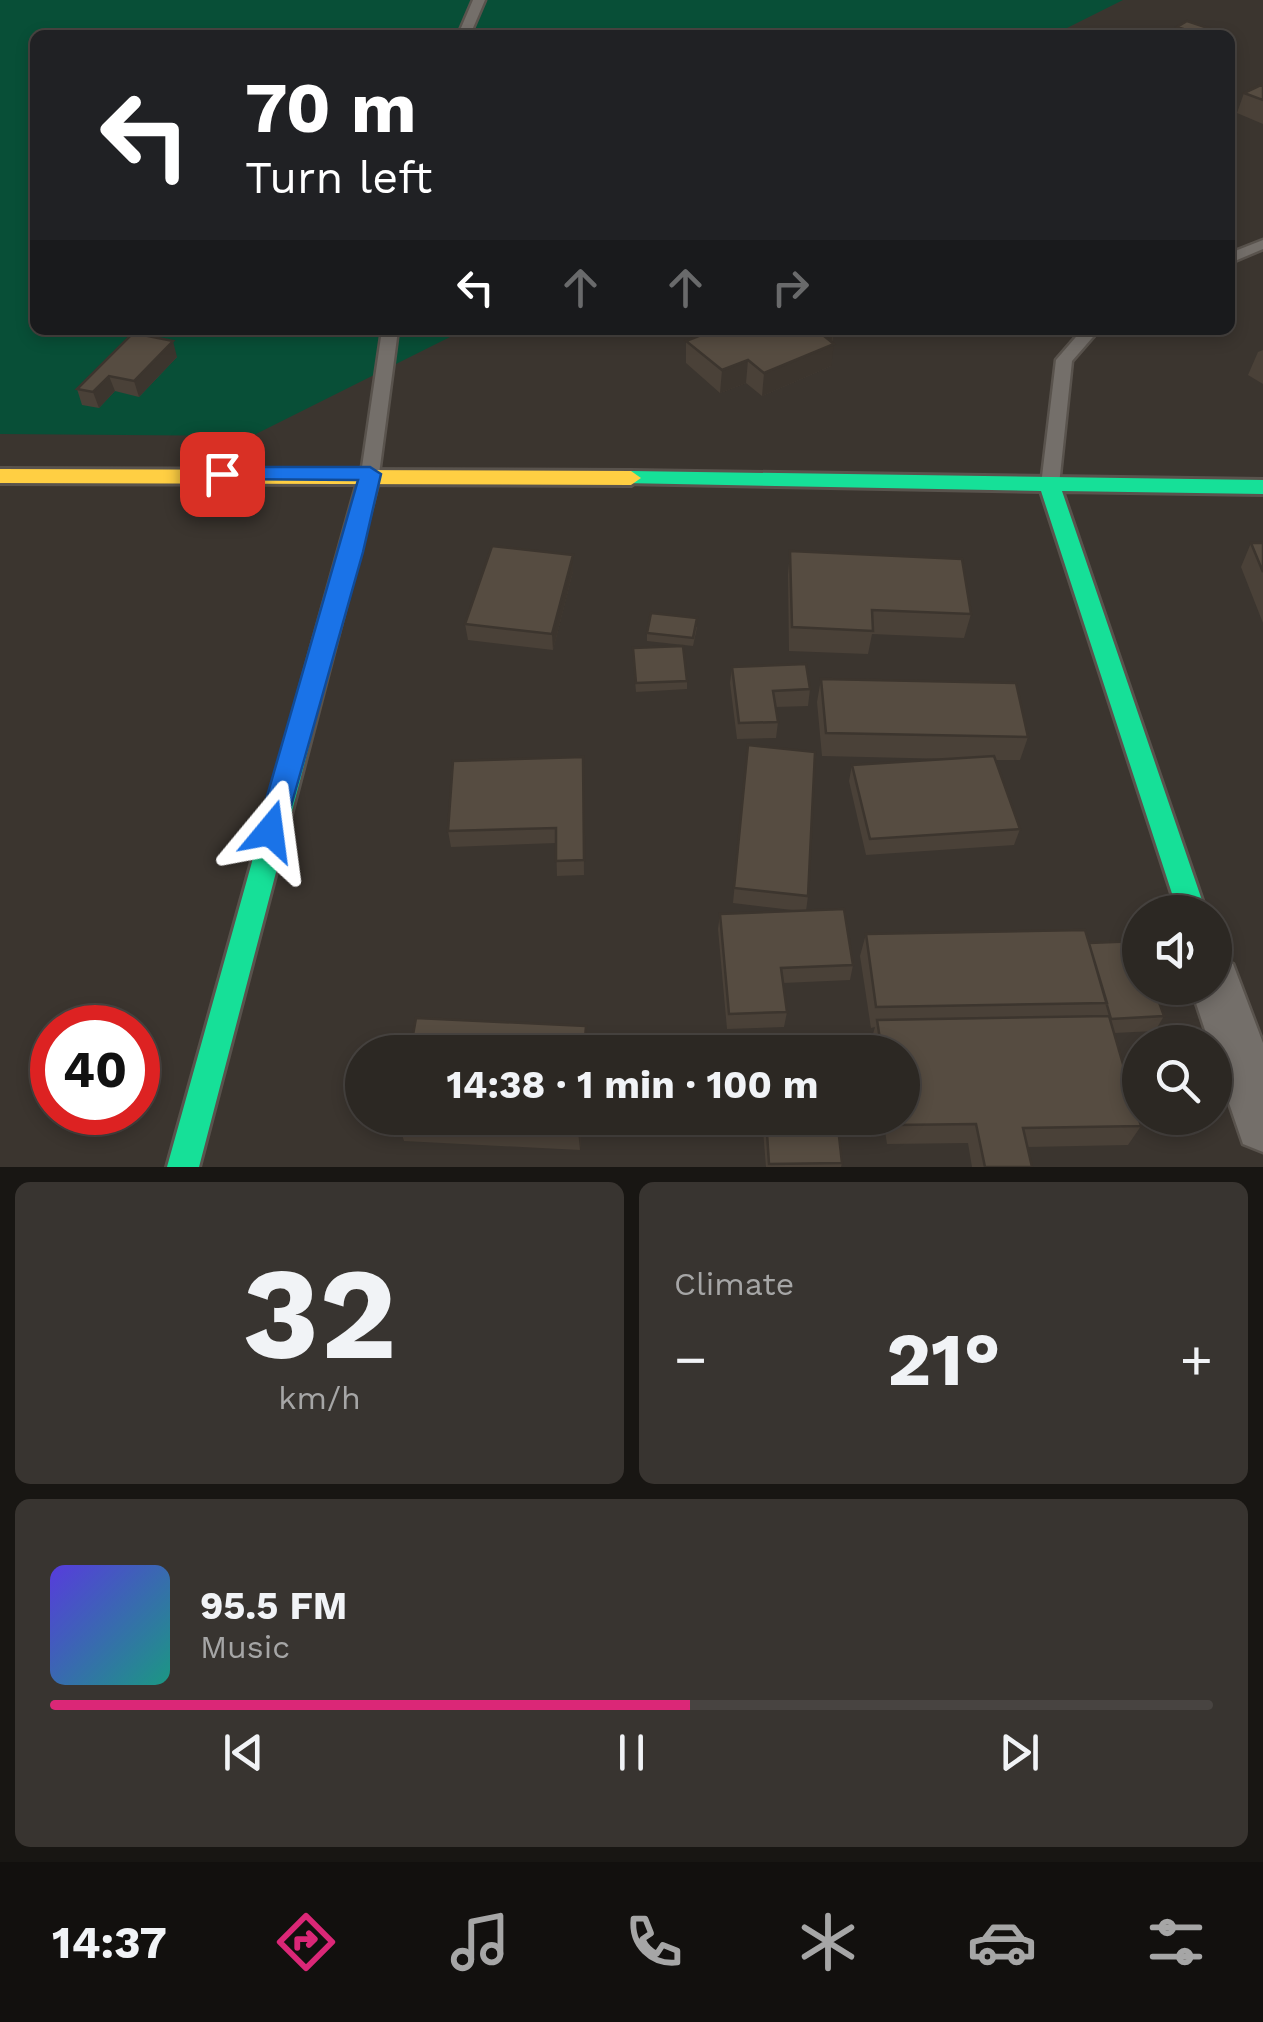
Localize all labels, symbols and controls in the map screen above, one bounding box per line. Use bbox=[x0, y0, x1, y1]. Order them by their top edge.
text: 70 m bbox=[245, 67, 417, 149]
icon: left bbox=[80, 70, 210, 200]
text: Turn left bbox=[245, 151, 432, 204]
icon: left bbox=[448, 260, 503, 315]
icon: ahead bbox=[553, 260, 608, 315]
icon: ahead bbox=[658, 260, 713, 315]
icon: right bbox=[763, 260, 818, 315]
pin bbox=[180, 432, 265, 517]
icon: arrive bbox=[195, 447, 250, 502]
position arrow bbox=[218, 779, 322, 883]
map controls bbox=[1122, 895, 1232, 1135]
button: sound bbox=[1122, 895, 1232, 1005]
speed limit sign: 40 bbox=[30, 1005, 160, 1135]
button: search bbox=[1122, 1025, 1232, 1135]
text: 14:38 · 1 min · 100 m bbox=[446, 1063, 819, 1107]
text: 32 bbox=[242, 1237, 397, 1390]
text: Climate bbox=[674, 1265, 794, 1303]
text: 21° bbox=[886, 1315, 1001, 1403]
text: − bbox=[674, 1327, 707, 1391]
text: + bbox=[1180, 1327, 1213, 1391]
text: km/h bbox=[278, 1379, 361, 1417]
text: 95.5 FM bbox=[200, 1584, 347, 1628]
text: Music bbox=[200, 1628, 290, 1666]
icon: previous bbox=[216, 1725, 271, 1780]
icon: pause bbox=[604, 1725, 659, 1780]
icon: next bbox=[992, 1725, 1047, 1780]
icon: directions bbox=[271, 1907, 341, 1977]
icon: music bbox=[445, 1907, 515, 1977]
icon: phone bbox=[619, 1907, 689, 1977]
icon: climate bbox=[793, 1907, 863, 1977]
icon: car bbox=[967, 1907, 1037, 1977]
icon: filters bbox=[1141, 1907, 1211, 1977]
text: 14:37 bbox=[52, 1916, 167, 1969]

